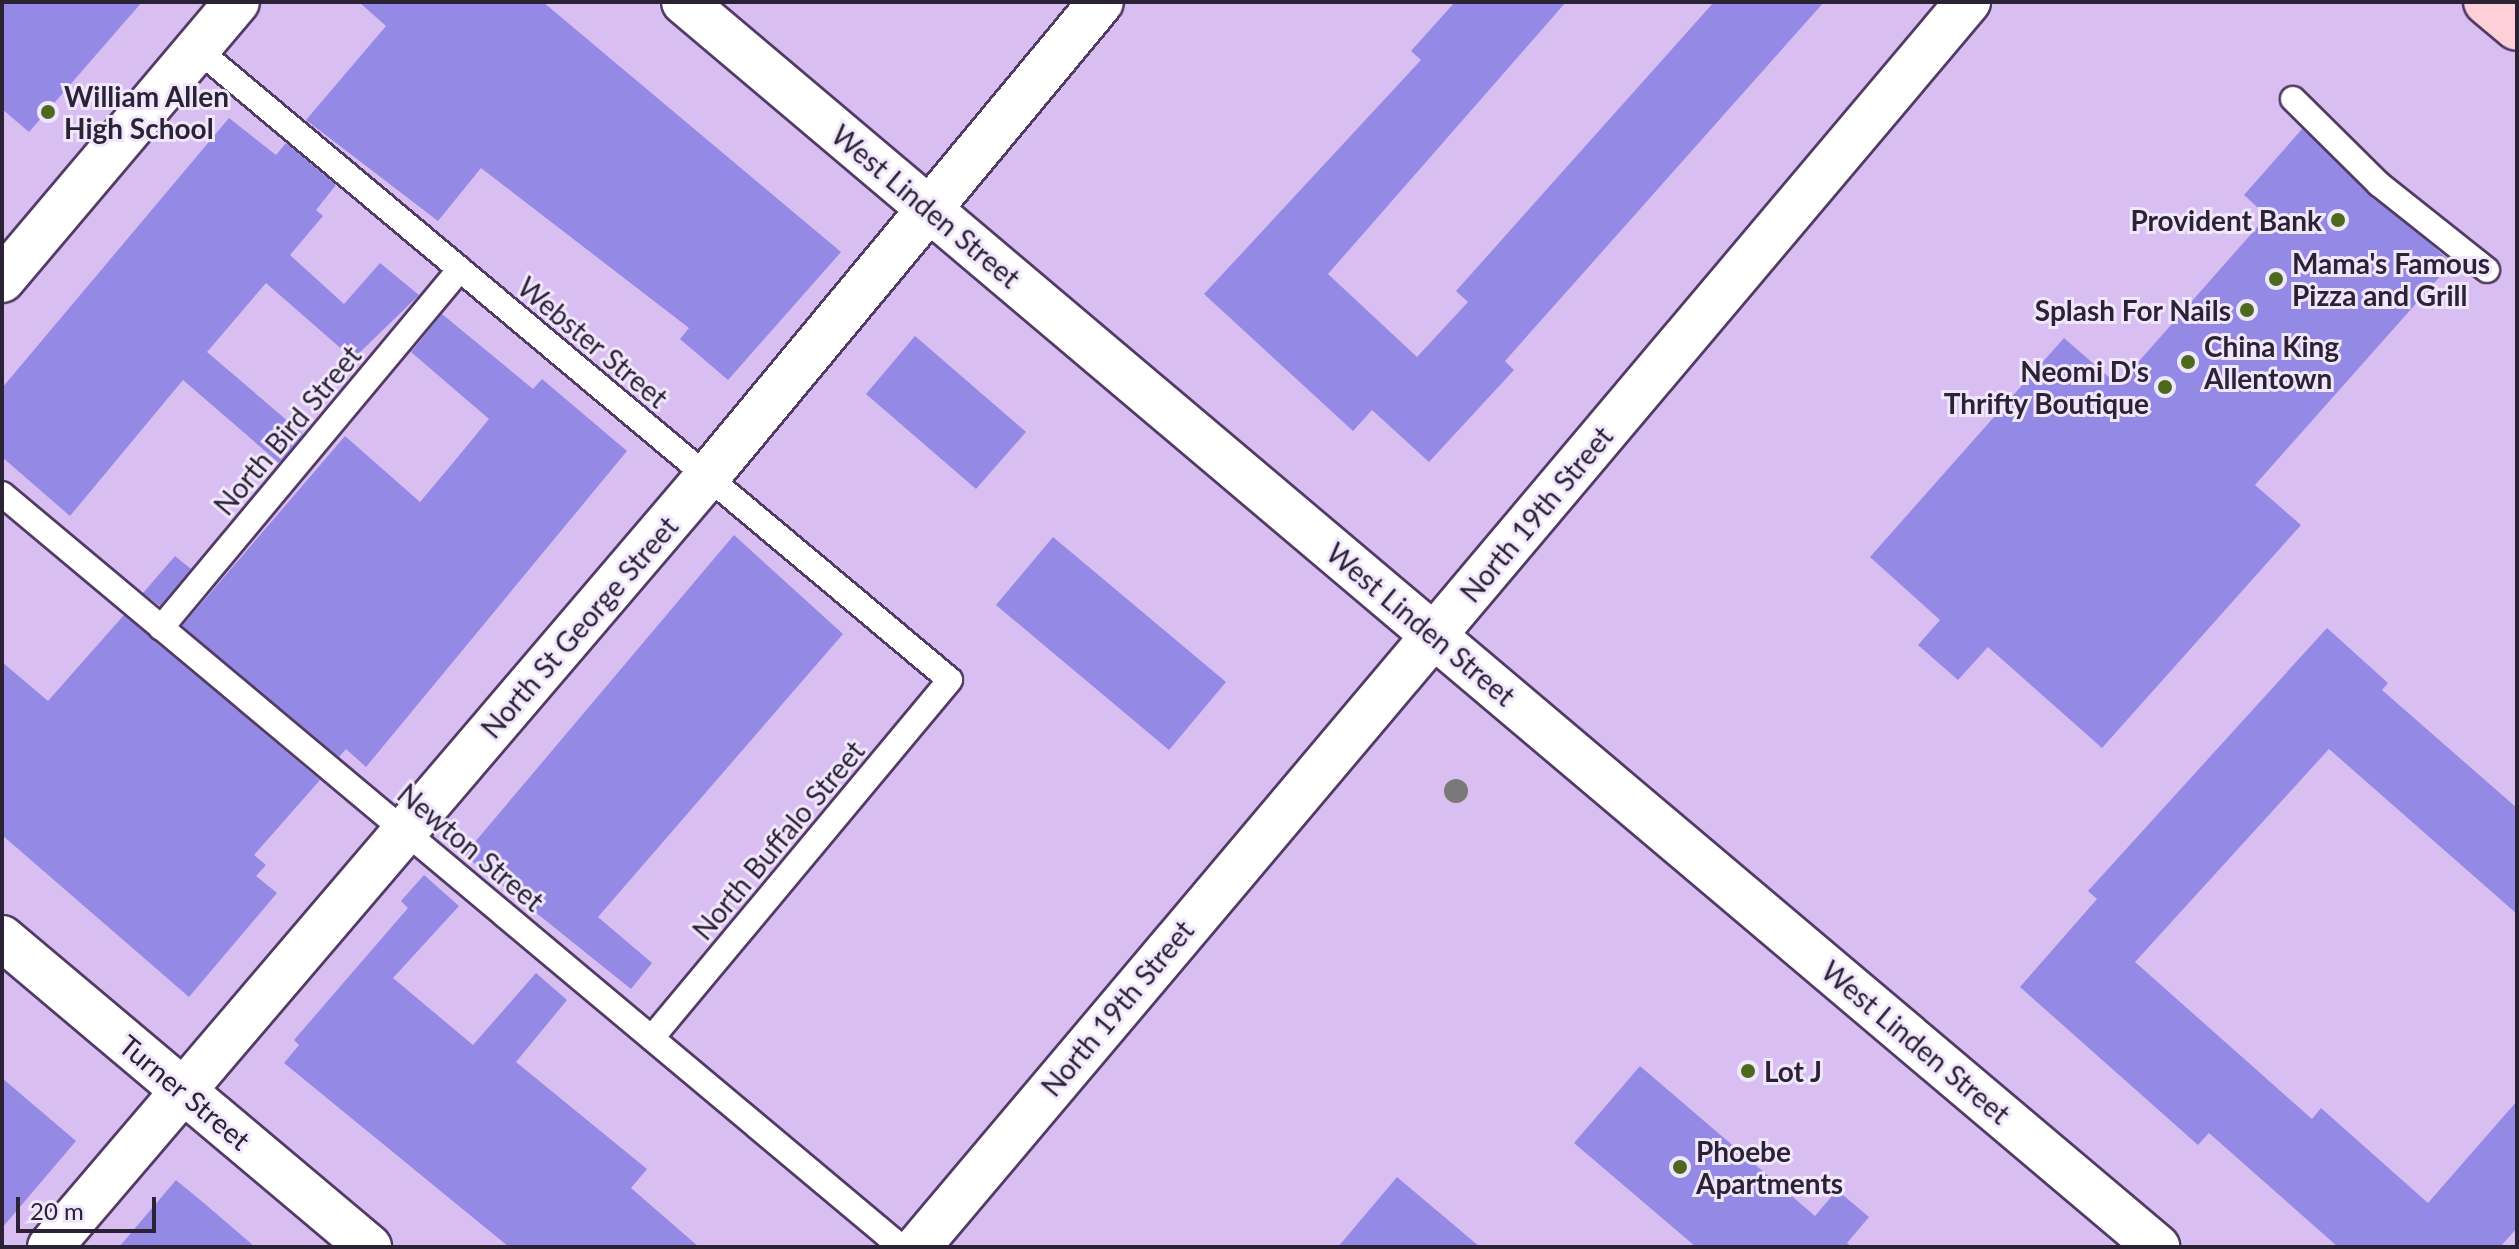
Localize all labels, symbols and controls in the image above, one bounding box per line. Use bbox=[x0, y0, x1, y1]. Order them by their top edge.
place label: William Allen High School bbox=[64, 79, 230, 145]
marker: William Allen High School bbox=[39, 103, 57, 121]
street label: West Linden Street bbox=[825, 118, 1027, 294]
place label: Provident Bank bbox=[2130, 203, 2322, 237]
marker: Provident Bank bbox=[2329, 211, 2347, 229]
place label: Mama's Famous Pizza and Grill bbox=[2292, 246, 2490, 312]
street label: Webster Street bbox=[511, 269, 675, 415]
marker: Mama's Famous Pizza and Grill bbox=[2267, 270, 2285, 288]
place label: Splash For Nails bbox=[2034, 293, 2231, 327]
marker: Splash For Nails bbox=[2238, 301, 2256, 319]
place label: China King Allentown bbox=[2204, 329, 2339, 395]
street label: North Bird Street bbox=[206, 339, 368, 521]
marker: China King Allentown bbox=[2179, 353, 2197, 371]
place label: Neomi D's Thrifty Boutique bbox=[1943, 354, 2149, 420]
marker: Neomi D's Thrifty Boutique bbox=[2156, 378, 2174, 396]
street label: North 19th Street bbox=[1453, 419, 1619, 609]
street label: North St George Street bbox=[474, 509, 684, 745]
street label: West Linden Street bbox=[1320, 536, 1522, 712]
street label: North Buffalo Street bbox=[685, 734, 871, 946]
street label: Newton Street bbox=[391, 776, 551, 918]
street label: North 19th Street bbox=[1034, 913, 1200, 1103]
street label: West Linden Street bbox=[1815, 954, 2017, 1130]
street label: Turner Street bbox=[113, 1027, 257, 1157]
place label: Lot J bbox=[1764, 1054, 1823, 1088]
marker: Lot J bbox=[1739, 1062, 1757, 1080]
place label: Phoebe Apartments bbox=[1696, 1134, 1843, 1200]
marker: Phoebe Apartments bbox=[1671, 1158, 1689, 1176]
scale bar bbox=[20, 1181, 160, 1231]
text: 20 m bbox=[30, 1196, 84, 1225]

